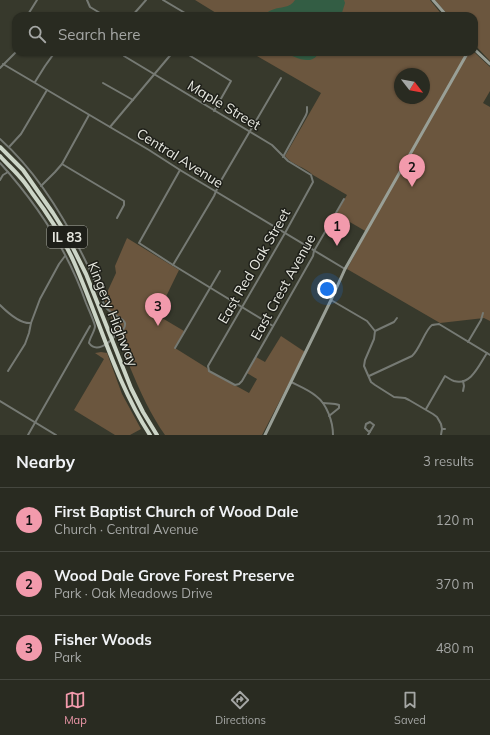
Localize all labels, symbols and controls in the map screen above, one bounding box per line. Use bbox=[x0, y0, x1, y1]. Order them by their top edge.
search box bbox=[12, 12, 478, 56]
icon: search bbox=[26, 23, 48, 45]
text: Search here bbox=[58, 25, 140, 44]
north arrow bbox=[394, 68, 430, 104]
street label: Maple Street bbox=[184, 76, 264, 134]
street label: Central Avenue bbox=[133, 124, 227, 192]
pin: 2 bbox=[399, 154, 425, 187]
street label: East Red Oak Street bbox=[214, 205, 294, 327]
pin: 1 bbox=[324, 213, 350, 246]
road number: IL 83 bbox=[47, 226, 87, 248]
street label: East Crest Avenue bbox=[246, 231, 320, 343]
street label: Kingery Highway bbox=[84, 259, 142, 370]
your location bbox=[317, 279, 337, 299]
pin: 3 bbox=[145, 293, 171, 326]
text: Nearby bbox=[16, 451, 75, 472]
text: 3 results bbox=[423, 453, 474, 469]
text: First Baptist Church of Wood Dale bbox=[54, 502, 298, 521]
text: 1 bbox=[25, 512, 33, 528]
text: 120 m bbox=[436, 512, 474, 528]
text: Church · Central Avenue bbox=[54, 521, 198, 537]
text: Wood Dale Grove Forest Preserve bbox=[54, 566, 295, 585]
text: 2 bbox=[25, 576, 33, 592]
text: 370 m bbox=[436, 576, 474, 592]
text: Park · Oak Meadows Drive bbox=[54, 585, 213, 601]
text: Fisher Woods bbox=[54, 630, 152, 649]
text: 3 bbox=[25, 640, 33, 656]
text: 480 m bbox=[436, 640, 474, 656]
text: Park bbox=[54, 649, 81, 665]
tab: Map bbox=[64, 689, 87, 727]
tab: Directions bbox=[215, 689, 266, 727]
tab: Saved bbox=[394, 689, 426, 727]

